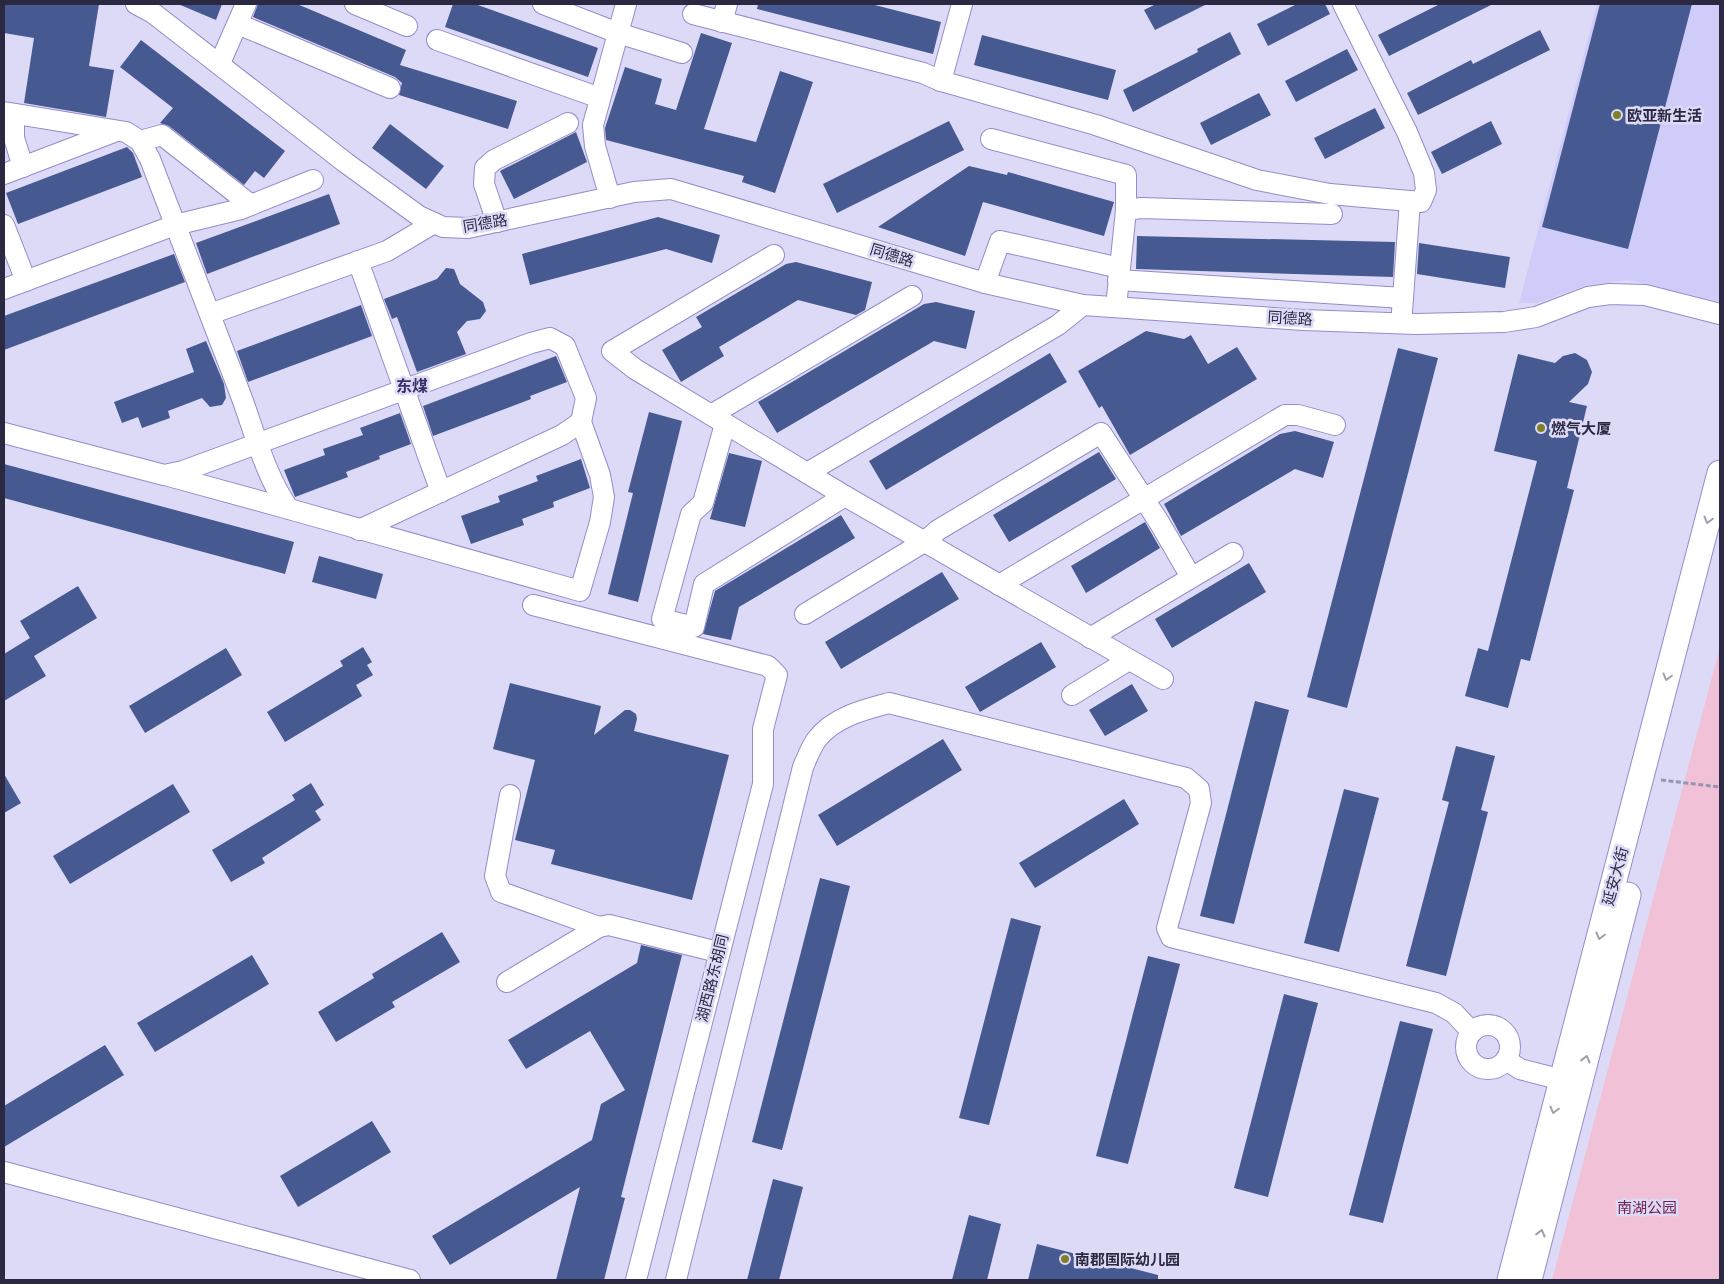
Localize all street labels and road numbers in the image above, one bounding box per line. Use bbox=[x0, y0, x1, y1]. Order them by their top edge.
street label: 同德路 bbox=[461, 211, 509, 235]
street label: 同德路 bbox=[868, 240, 916, 270]
street label: 同德路 bbox=[1267, 308, 1313, 328]
street label: 延安大街 bbox=[1599, 845, 1631, 907]
street label: 湖西路东胡同 bbox=[693, 932, 731, 1024]

